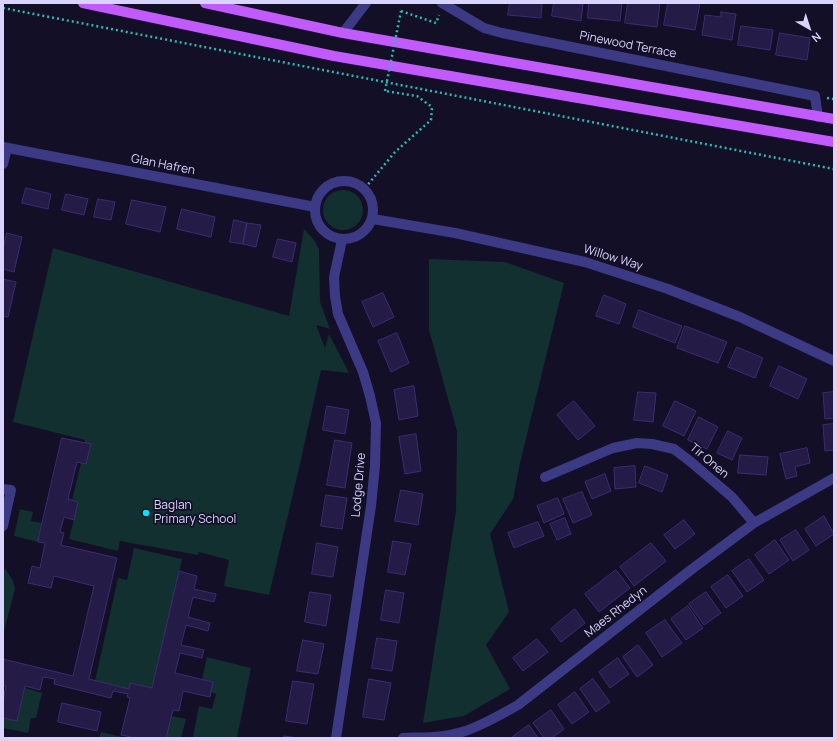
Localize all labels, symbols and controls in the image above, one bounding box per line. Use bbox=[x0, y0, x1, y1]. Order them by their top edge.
north arrow bbox=[789, 8, 829, 48]
street label: Pinewood Terrace bbox=[578, 29, 678, 61]
text: N bbox=[809, 29, 825, 46]
street label: Glan Hafren bbox=[130, 152, 196, 178]
street label: Willow Way bbox=[582, 242, 644, 274]
street label: Tir Onen bbox=[687, 441, 731, 481]
street label: Lodge Drive bbox=[349, 452, 369, 518]
place label: Baglan Primary School bbox=[154, 499, 236, 527]
marker: Baglan Primary School bbox=[141, 508, 151, 518]
street label: Maes Rhedyn bbox=[582, 583, 650, 641]

